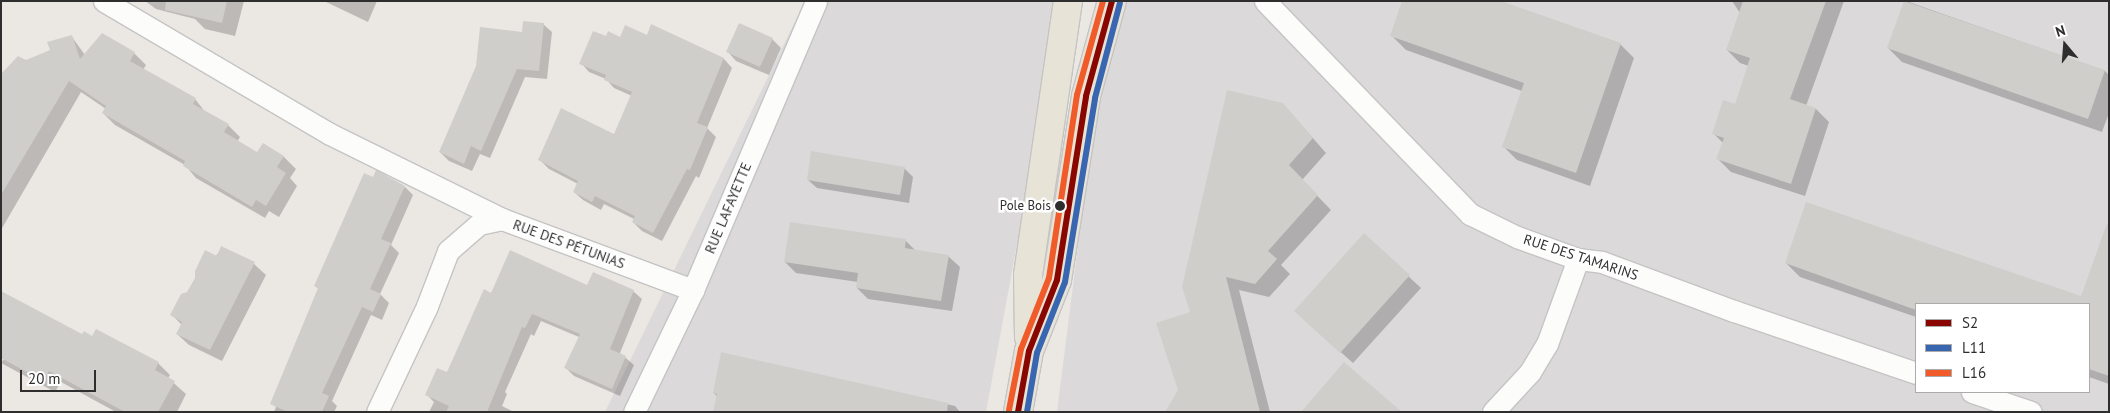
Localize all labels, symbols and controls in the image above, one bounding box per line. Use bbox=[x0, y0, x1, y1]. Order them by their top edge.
north arrow bbox=[2040, 20, 2090, 70]
text: N bbox=[2053, 21, 2068, 41]
street label: RUE LAFAYETTE bbox=[701, 160, 755, 256]
place label: Pole Bois bbox=[1000, 198, 1051, 214]
marker: Pole Bois bbox=[1055, 201, 1065, 211]
street label: RUE DES PÉTUNIAS bbox=[511, 216, 627, 272]
street label: RUE DES TAMARINS bbox=[1521, 230, 1641, 284]
legend bbox=[1915, 303, 2090, 393]
text: S2 bbox=[1962, 313, 1978, 332]
text: L11 bbox=[1962, 338, 1986, 357]
scale bar bbox=[22, 360, 99, 392]
text: L16 bbox=[1962, 363, 1986, 382]
text: 20 m bbox=[28, 369, 61, 388]

